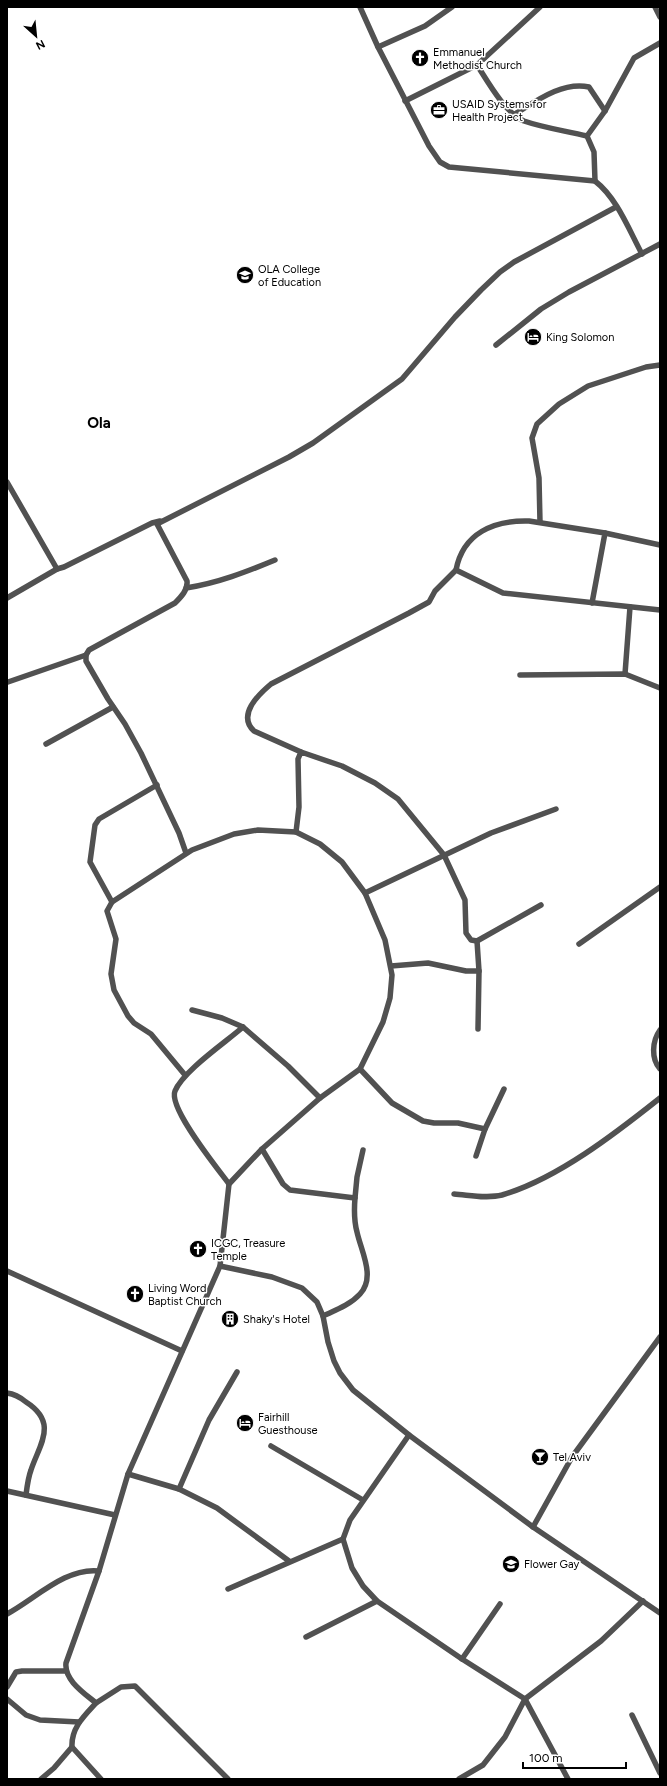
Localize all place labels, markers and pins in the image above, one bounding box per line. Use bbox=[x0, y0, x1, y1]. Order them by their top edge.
place label: Emmanuel Methodist Church bbox=[433, 46, 522, 72]
church icon: Emmanuel Methodist Church bbox=[410, 48, 430, 68]
place label: USAID Systems for Health Project bbox=[452, 98, 547, 124]
office icon: USAID Systems for Health Project bbox=[429, 100, 449, 120]
place label: OLA College of Education bbox=[258, 263, 321, 289]
school or university icon: OLA College of Education bbox=[235, 265, 255, 285]
hotel icon: King Solomon bbox=[523, 327, 543, 347]
place label: King Solomon bbox=[546, 331, 614, 344]
place label: ICGC, Treasure Temple bbox=[211, 1237, 285, 1263]
church icon: ICGC, Treasure Temple bbox=[188, 1239, 208, 1259]
place label: Living Word Baptist Church bbox=[148, 1282, 222, 1308]
church icon: Living Word Baptist Church bbox=[125, 1284, 145, 1304]
building icon: Shaky's Hotel bbox=[220, 1309, 240, 1329]
place label: Shaky's Hotel bbox=[243, 1313, 310, 1326]
place label: Fairhill Guesthouse bbox=[258, 1411, 318, 1437]
hotel icon: Fairhill Guesthouse bbox=[235, 1413, 255, 1433]
bar icon: Tel Aviv bbox=[530, 1447, 550, 1467]
place label: Tel Aviv bbox=[553, 1451, 591, 1464]
school or university icon: Flower Gay bbox=[501, 1554, 521, 1574]
place label: Flower Gay bbox=[524, 1558, 579, 1571]

